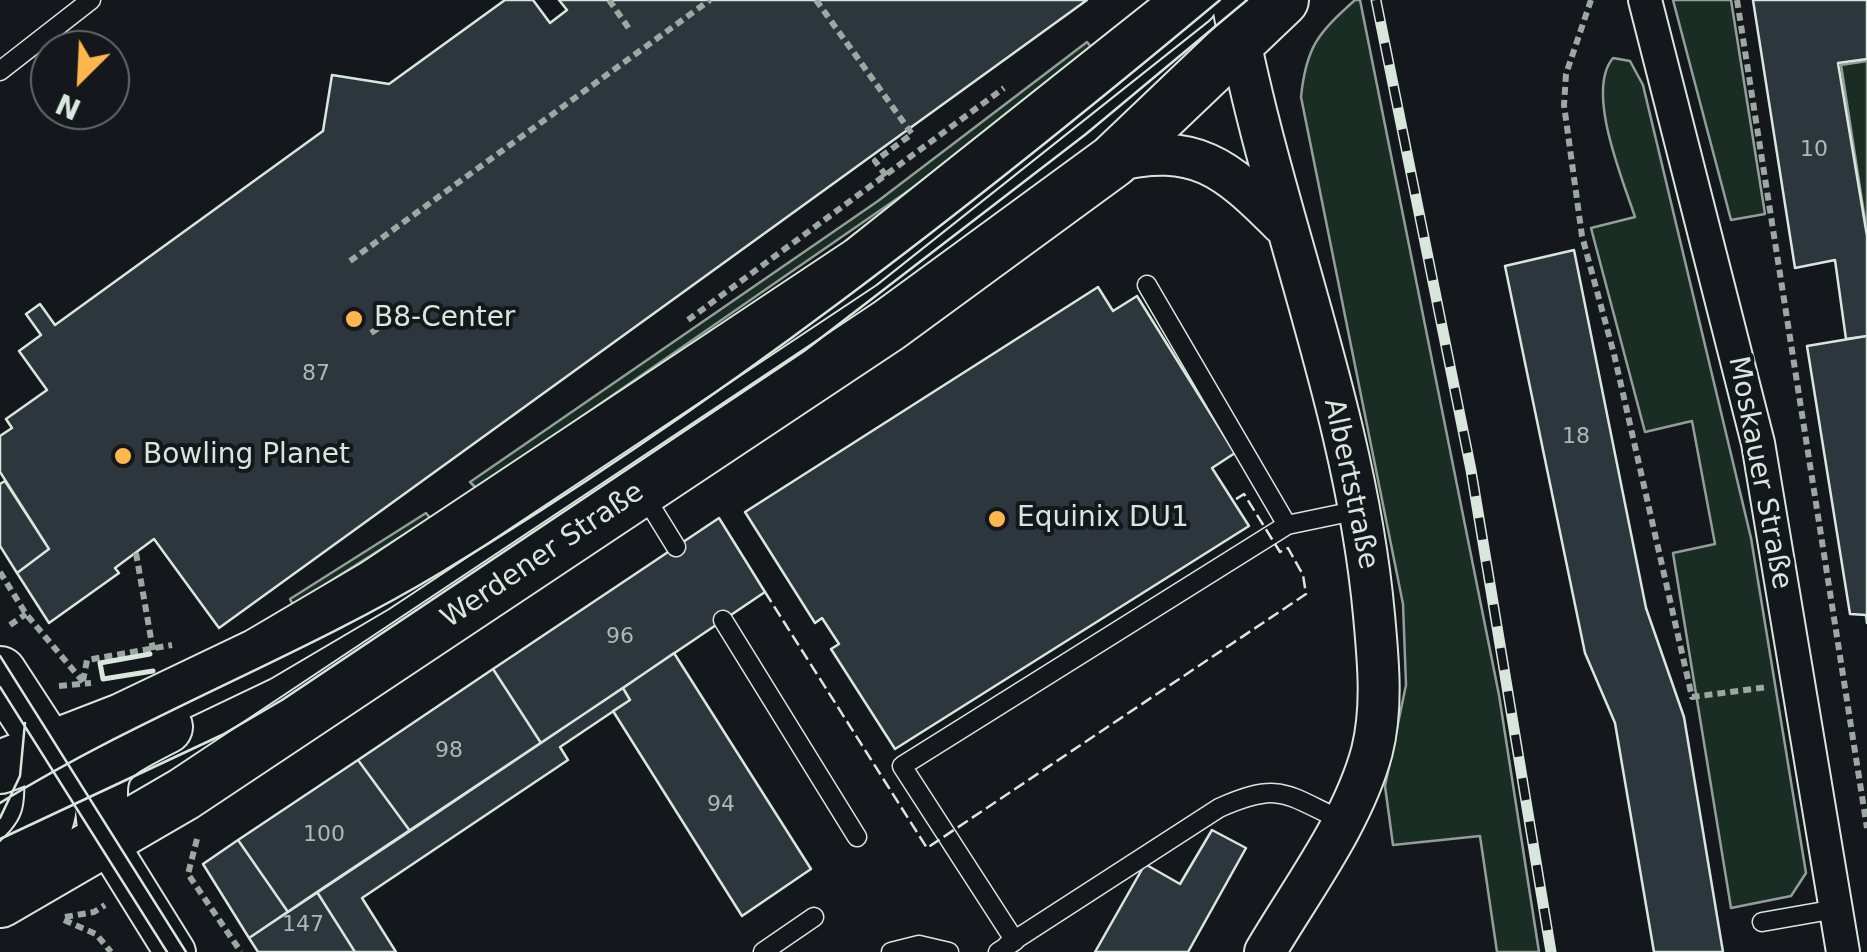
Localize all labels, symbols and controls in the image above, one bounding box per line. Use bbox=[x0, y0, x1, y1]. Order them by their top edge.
north arrow bbox=[30, 30, 130, 130]
text: N bbox=[51, 86, 86, 126]
house number: 10 bbox=[1800, 137, 1828, 163]
place label: B8-Center bbox=[374, 302, 515, 336]
marker: B8-Center bbox=[343, 308, 365, 330]
street label: Moskauer Straße bbox=[1720, 354, 1798, 592]
house number: 87 bbox=[302, 361, 330, 387]
street label: Albertstraße bbox=[1316, 396, 1384, 572]
house number: 18 bbox=[1562, 424, 1590, 450]
place label: Bowling Planet bbox=[143, 439, 350, 473]
marker: Bowling Planet bbox=[112, 445, 134, 467]
street label: Werdener Straße bbox=[435, 476, 651, 636]
place label: Equinix DU1 bbox=[1017, 502, 1189, 536]
marker: Equinix DU1 bbox=[986, 508, 1008, 530]
house number: 96 bbox=[606, 624, 634, 650]
house number: 98 bbox=[435, 738, 463, 764]
house number: 94 bbox=[707, 792, 735, 818]
house number: 100 bbox=[303, 822, 345, 848]
house number: 147 bbox=[282, 912, 324, 938]

